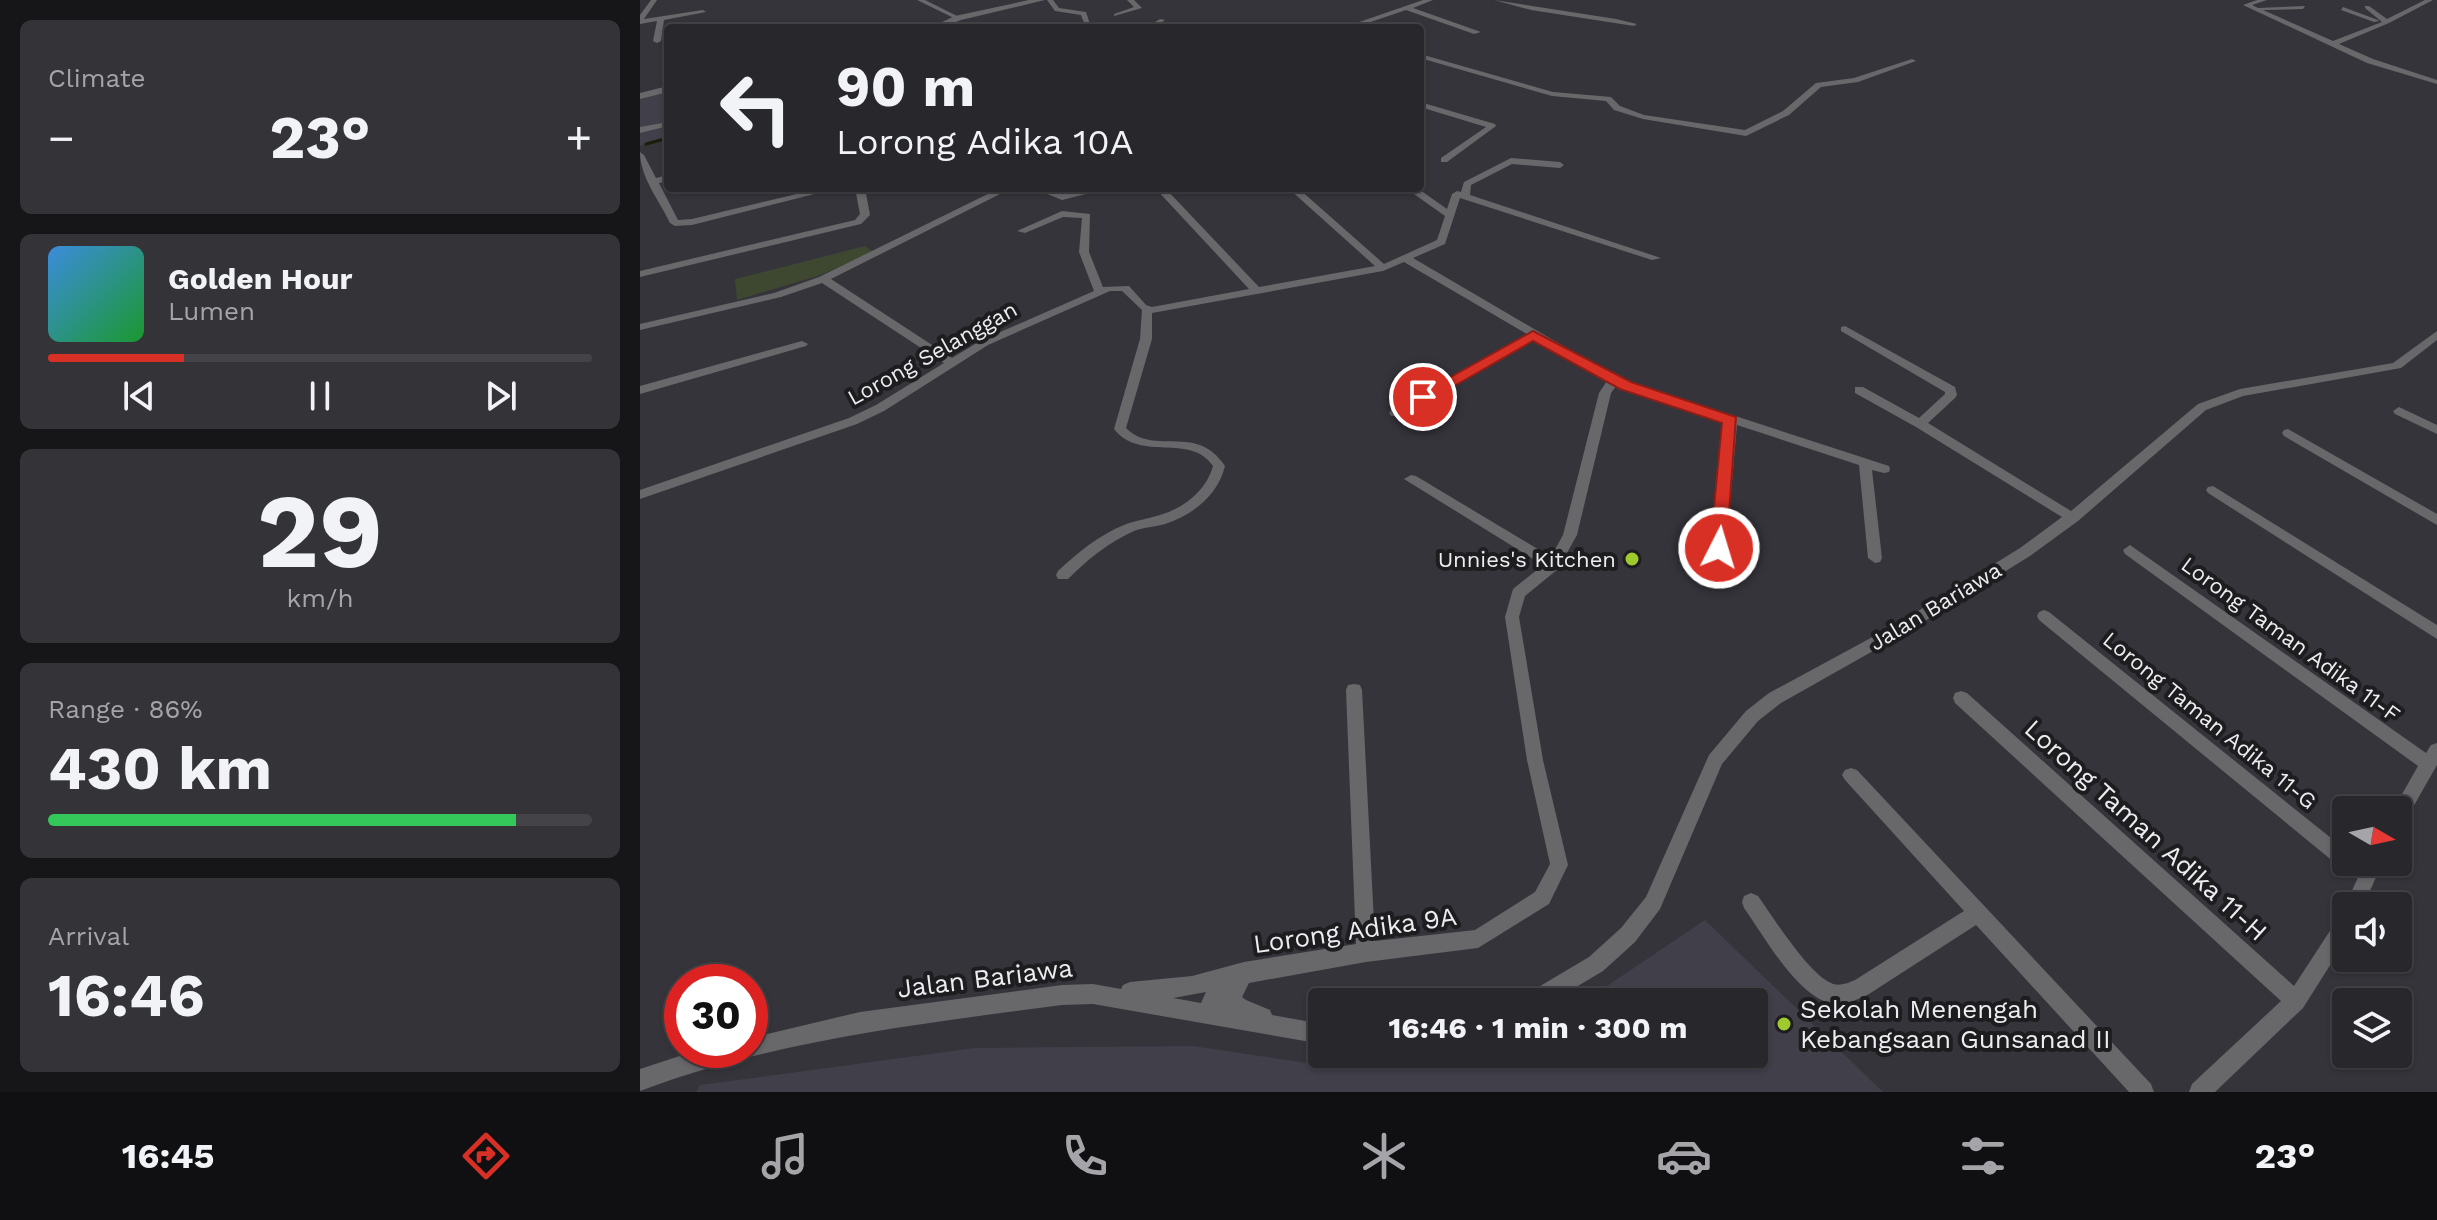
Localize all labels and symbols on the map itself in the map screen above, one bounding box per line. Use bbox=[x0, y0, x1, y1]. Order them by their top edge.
street label: Lorong Selanggan bbox=[843, 297, 1021, 410]
pin bbox=[1389, 363, 1457, 431]
position arrow bbox=[1677, 506, 1761, 590]
place label: Unnies's Kitchen bbox=[1438, 547, 1616, 572]
marker: Unnies's Kitchen bbox=[1623, 550, 1641, 568]
street label: Lorong Taman Adika 11-F bbox=[2176, 552, 2405, 727]
street label: Jalan Bariawa bbox=[1865, 557, 2006, 656]
street label: Lorong Taman Adika 11-G bbox=[2098, 627, 2321, 814]
street label: Lorong Taman Adika 11-H bbox=[2019, 713, 2273, 947]
north arrow bbox=[2332, 796, 2412, 876]
street label: Lorong Adika 9A bbox=[1251, 901, 1459, 959]
street label: Jalan Bariawa bbox=[896, 952, 1075, 1004]
speed limit sign: 30 bbox=[664, 964, 768, 1068]
place label: Sekolah Menengah Kebangsaan Gunsanad II bbox=[1800, 994, 2111, 1054]
marker: Sekolah Menengah Kebangsaan Gunsanad II bbox=[1775, 1015, 1793, 1033]

